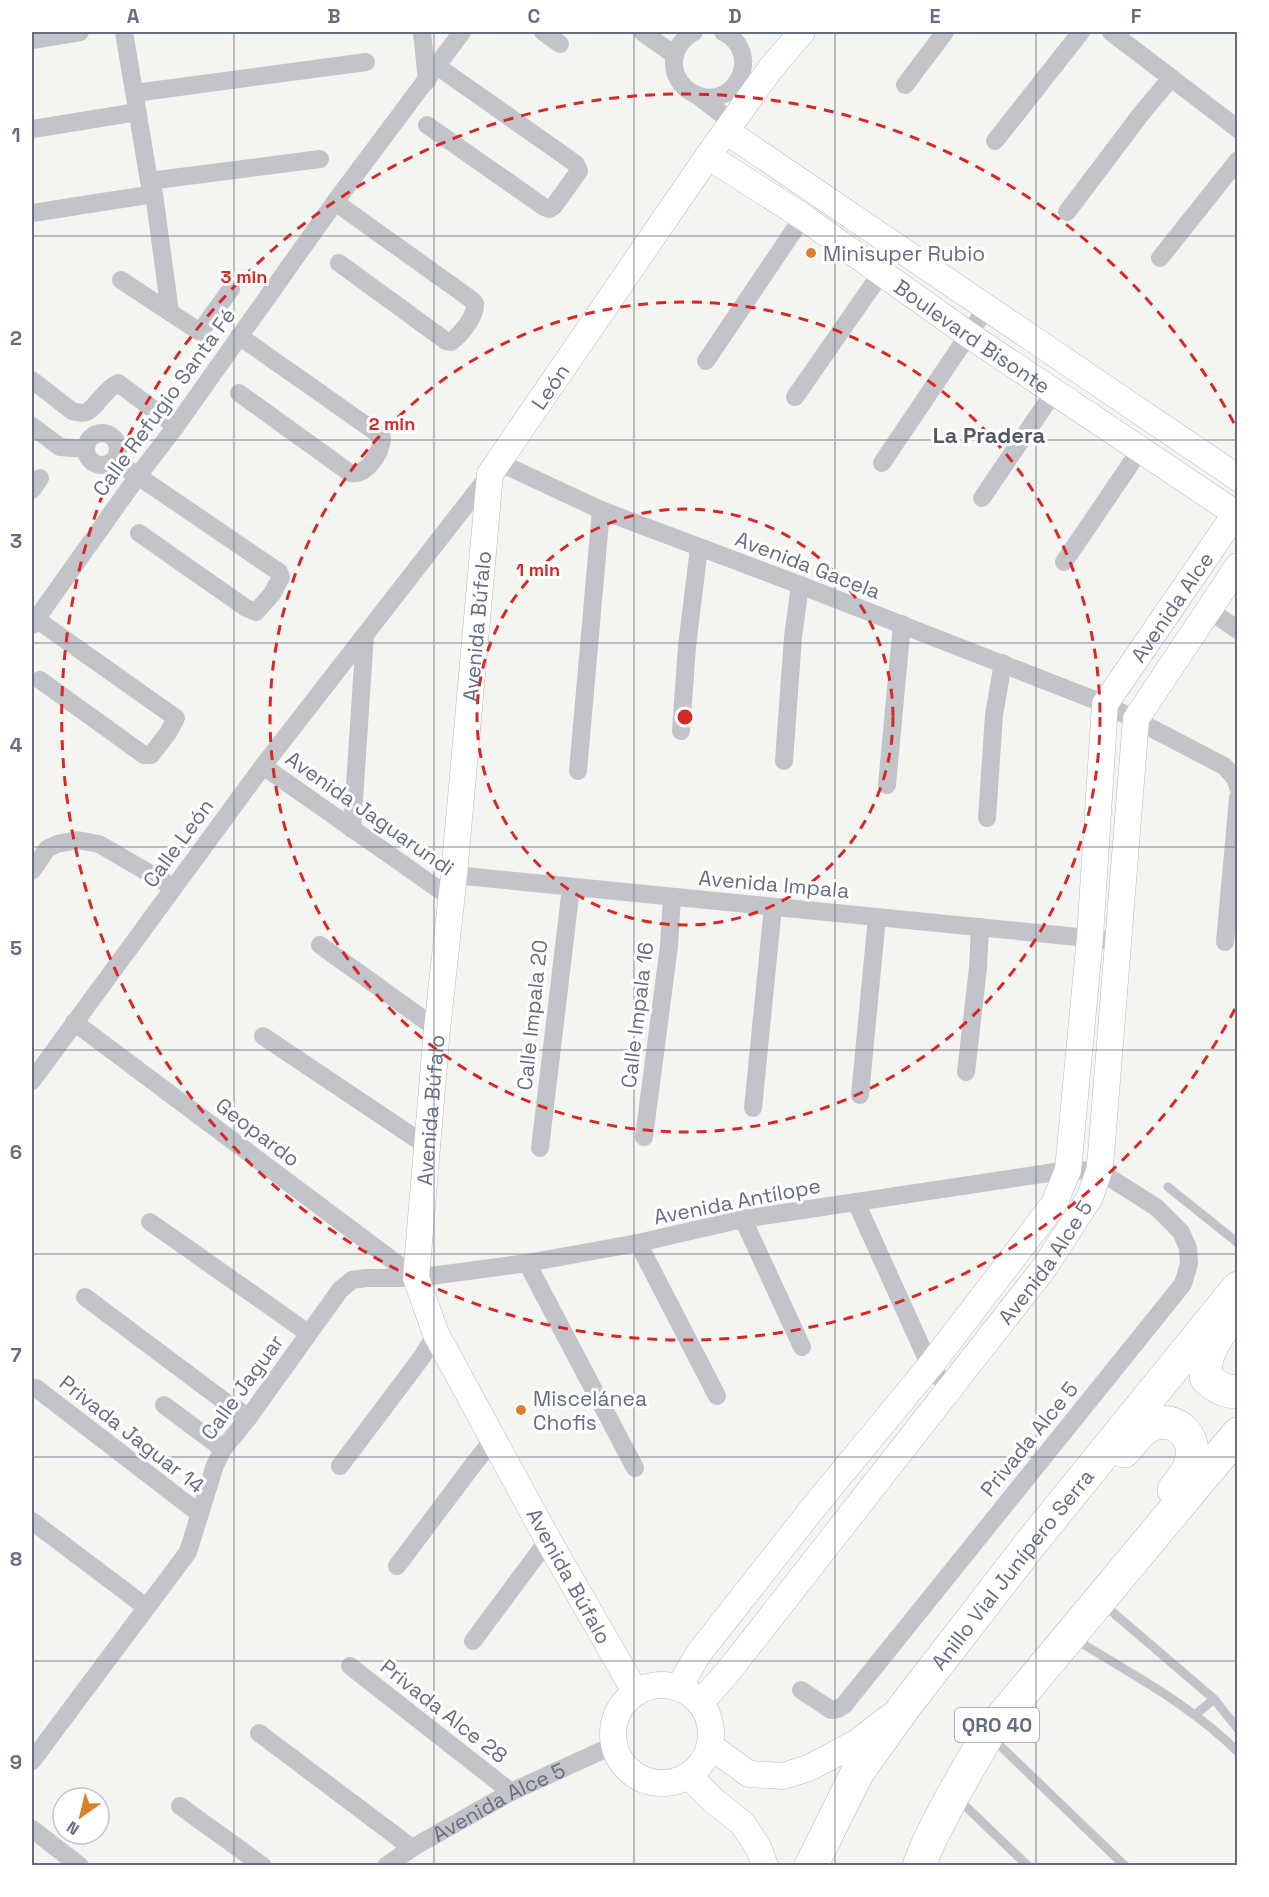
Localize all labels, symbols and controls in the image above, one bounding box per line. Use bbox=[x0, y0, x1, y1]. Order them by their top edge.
text: A bbox=[127, 3, 140, 29]
text: B bbox=[327, 3, 341, 29]
text: C bbox=[528, 3, 541, 29]
text: D bbox=[728, 3, 742, 29]
text: E bbox=[929, 3, 941, 29]
text: F bbox=[1131, 3, 1142, 29]
text: 1 bbox=[11, 122, 21, 148]
place label: Minisuper Rubio bbox=[823, 240, 985, 267]
marker: Minisuper Rubio bbox=[804, 246, 818, 260]
text: 3 min bbox=[221, 265, 267, 288]
street label: Boulevard Bisonte bbox=[889, 273, 1056, 399]
street label: Calle Refugio Santa Fé bbox=[87, 303, 241, 501]
text: 2 bbox=[10, 325, 22, 351]
street label: León bbox=[525, 358, 575, 415]
text: 2 min bbox=[369, 412, 415, 435]
district label: La Pradera bbox=[933, 421, 1045, 449]
street label: Avenida Gacela bbox=[732, 525, 884, 605]
text: 3 bbox=[10, 528, 22, 554]
street label: Avenida Alce bbox=[1124, 546, 1219, 667]
street label: Avenida Búfalo bbox=[456, 550, 497, 703]
text: 1 min bbox=[516, 558, 560, 581]
centre of rings bbox=[675, 707, 695, 727]
text: 4 bbox=[10, 732, 23, 758]
street label: Avenida Jaguarundi bbox=[280, 745, 460, 881]
street label: Calle León bbox=[137, 793, 219, 893]
street label: Avenida Impala bbox=[698, 864, 850, 904]
text: 5 bbox=[10, 935, 22, 961]
street label: Calle Impala 20 bbox=[511, 938, 553, 1092]
street label: Calle Impala 16 bbox=[615, 941, 659, 1089]
street label: Avenida Búfalo bbox=[410, 1034, 450, 1187]
street label: Geopardo bbox=[210, 1091, 306, 1173]
text: 6 bbox=[10, 1139, 22, 1165]
street label: Avenida Antílope bbox=[651, 1172, 823, 1230]
street label: Avenida Alce 5 bbox=[992, 1195, 1098, 1330]
street label: Calle Jaguar bbox=[195, 1329, 289, 1445]
text: 7 bbox=[10, 1342, 22, 1368]
street label: Privada Jaguar 14 bbox=[54, 1369, 210, 1499]
street label: Privada Alce 5 bbox=[974, 1376, 1084, 1502]
place label: Miscelánea Chofis bbox=[533, 1385, 647, 1436]
marker: Miscelánea Chofis bbox=[514, 1403, 528, 1417]
street label: Anillo Vial Junípero Serra bbox=[925, 1463, 1099, 1675]
street label: Avenida Búfalo bbox=[521, 1503, 617, 1649]
text: 8 bbox=[10, 1546, 22, 1572]
street label: Privada Alce 28 bbox=[375, 1653, 513, 1769]
road number: QRO 40 bbox=[955, 1708, 1039, 1742]
text: 9 bbox=[10, 1749, 22, 1775]
street label: Avenida Alce 5 bbox=[427, 1756, 569, 1847]
north arrow bbox=[51, 1786, 111, 1846]
text: N bbox=[63, 1816, 83, 1840]

